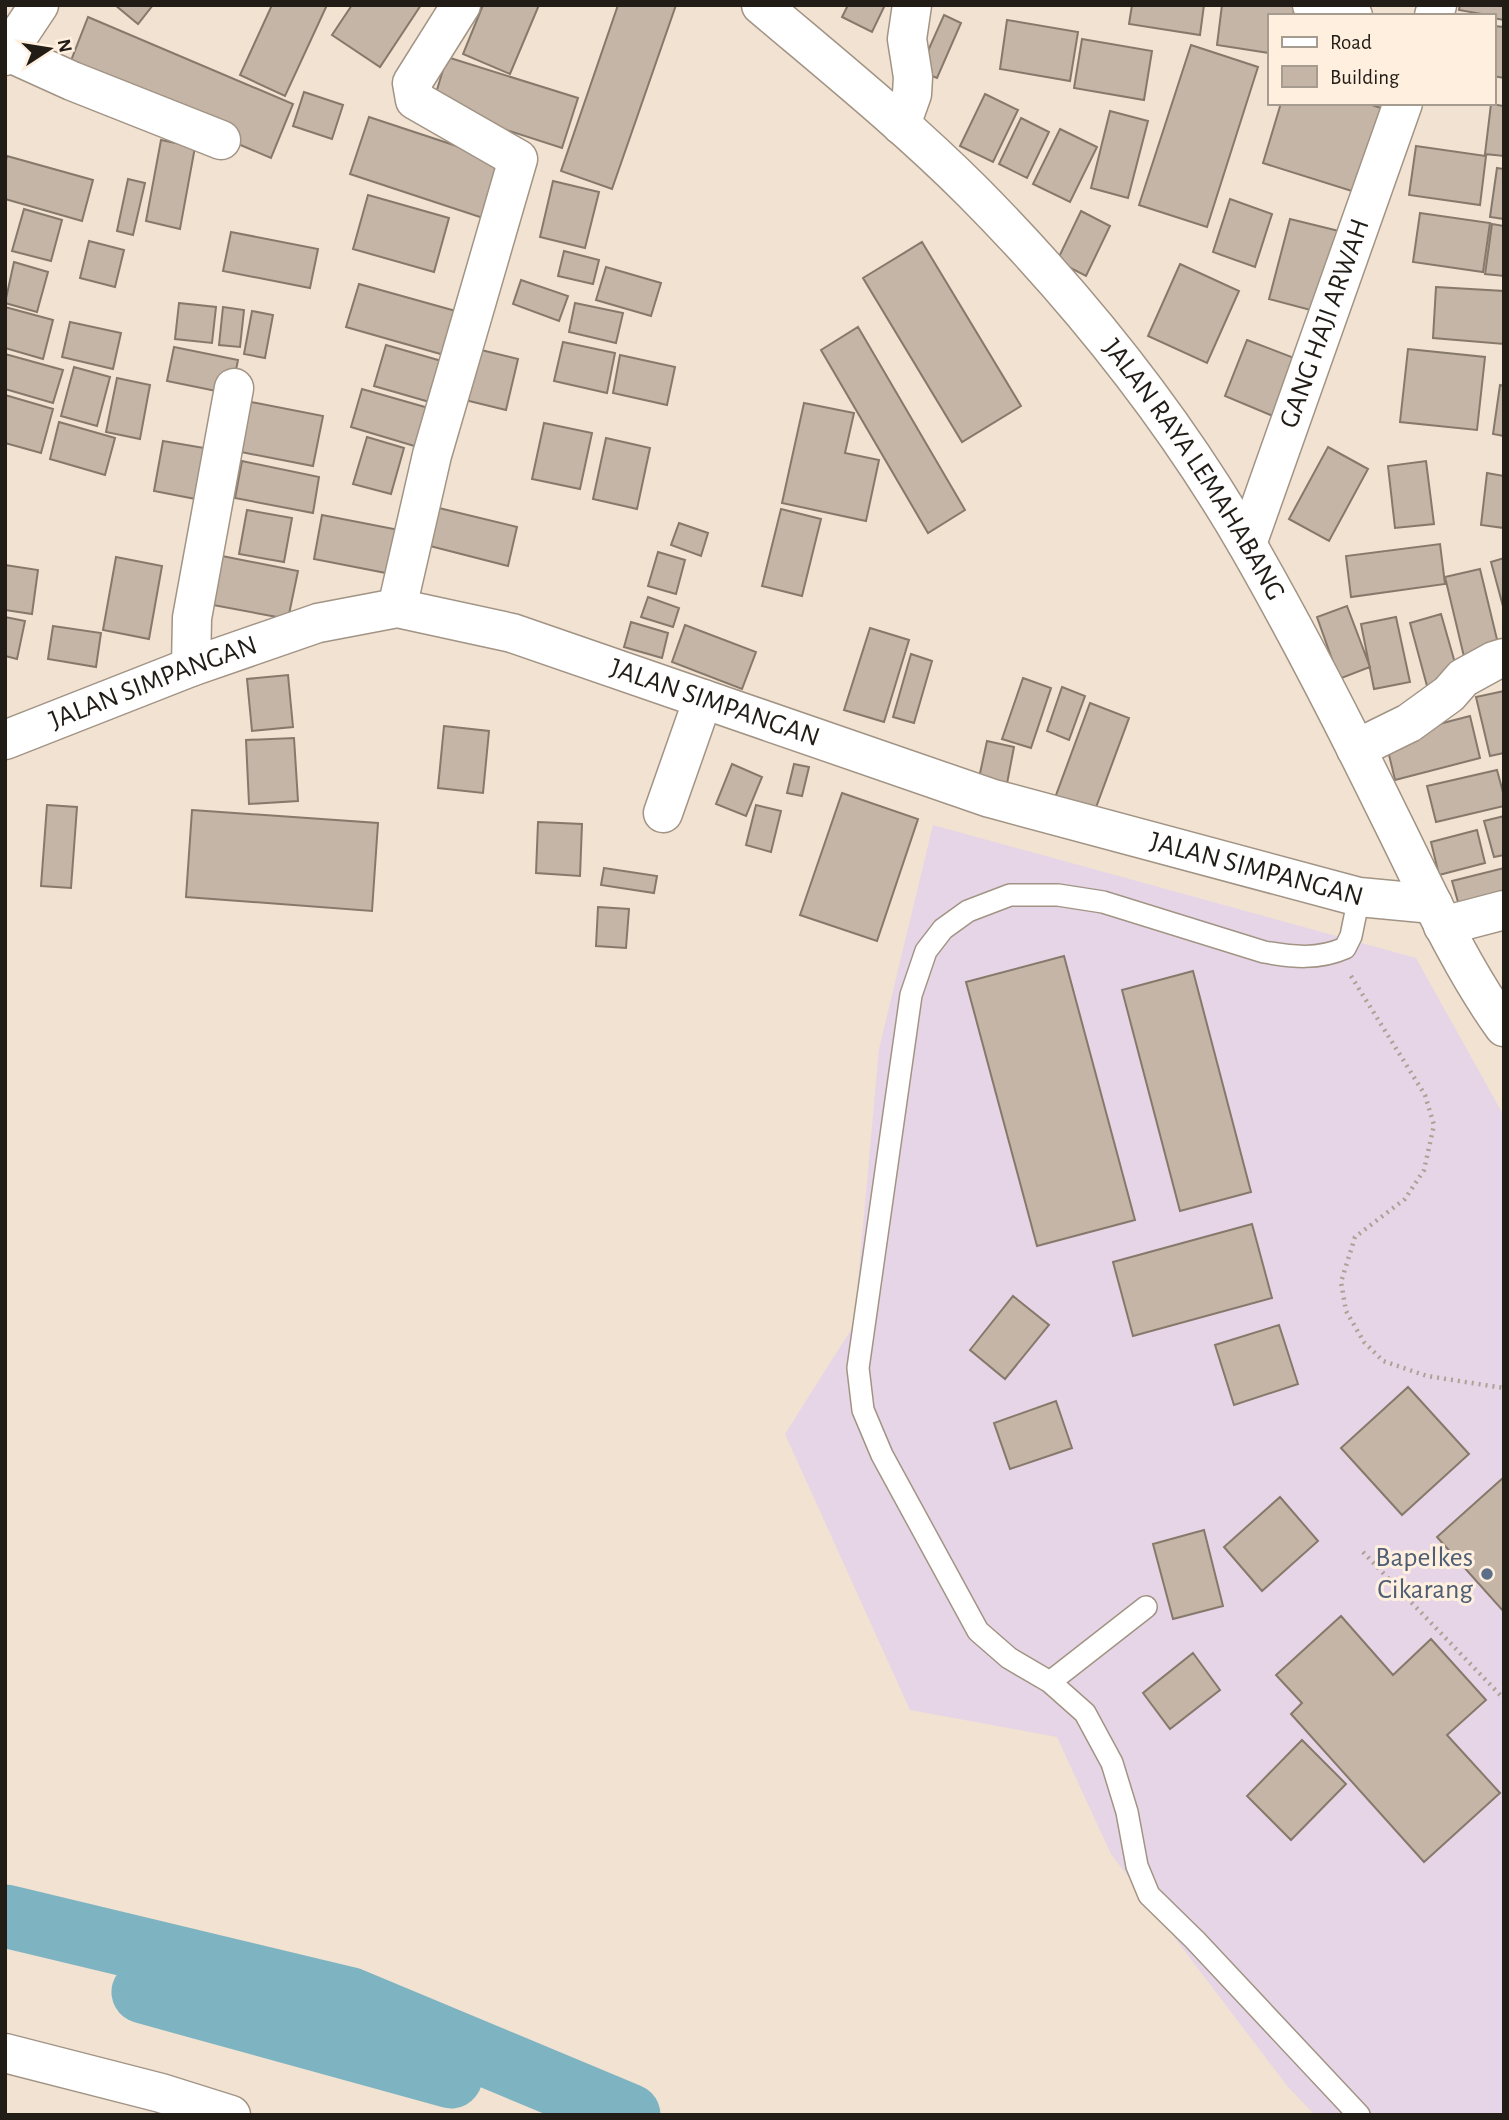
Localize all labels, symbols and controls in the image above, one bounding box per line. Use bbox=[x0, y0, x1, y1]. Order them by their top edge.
north arrow bbox=[14, 14, 84, 84]
legend bbox=[1268, 14, 1495, 105]
text: Road bbox=[1330, 32, 1372, 53]
text: N bbox=[53, 37, 75, 54]
text: Building bbox=[1330, 67, 1400, 88]
street label: GANG HAJI ARWAH bbox=[1275, 215, 1375, 432]
street label: JALAN RAYA LEMAHABANG bbox=[1097, 334, 1290, 605]
street label: JALAN SIMPANGAN bbox=[46, 631, 261, 735]
street label: JALAN SIMPANGAN bbox=[607, 654, 823, 752]
street label: JALAN SIMPANGAN bbox=[1147, 828, 1366, 911]
place label: Bapelkes Cikarang bbox=[1375, 1544, 1473, 1604]
marker: Bapelkes Cikarang bbox=[1479, 1566, 1495, 1582]

